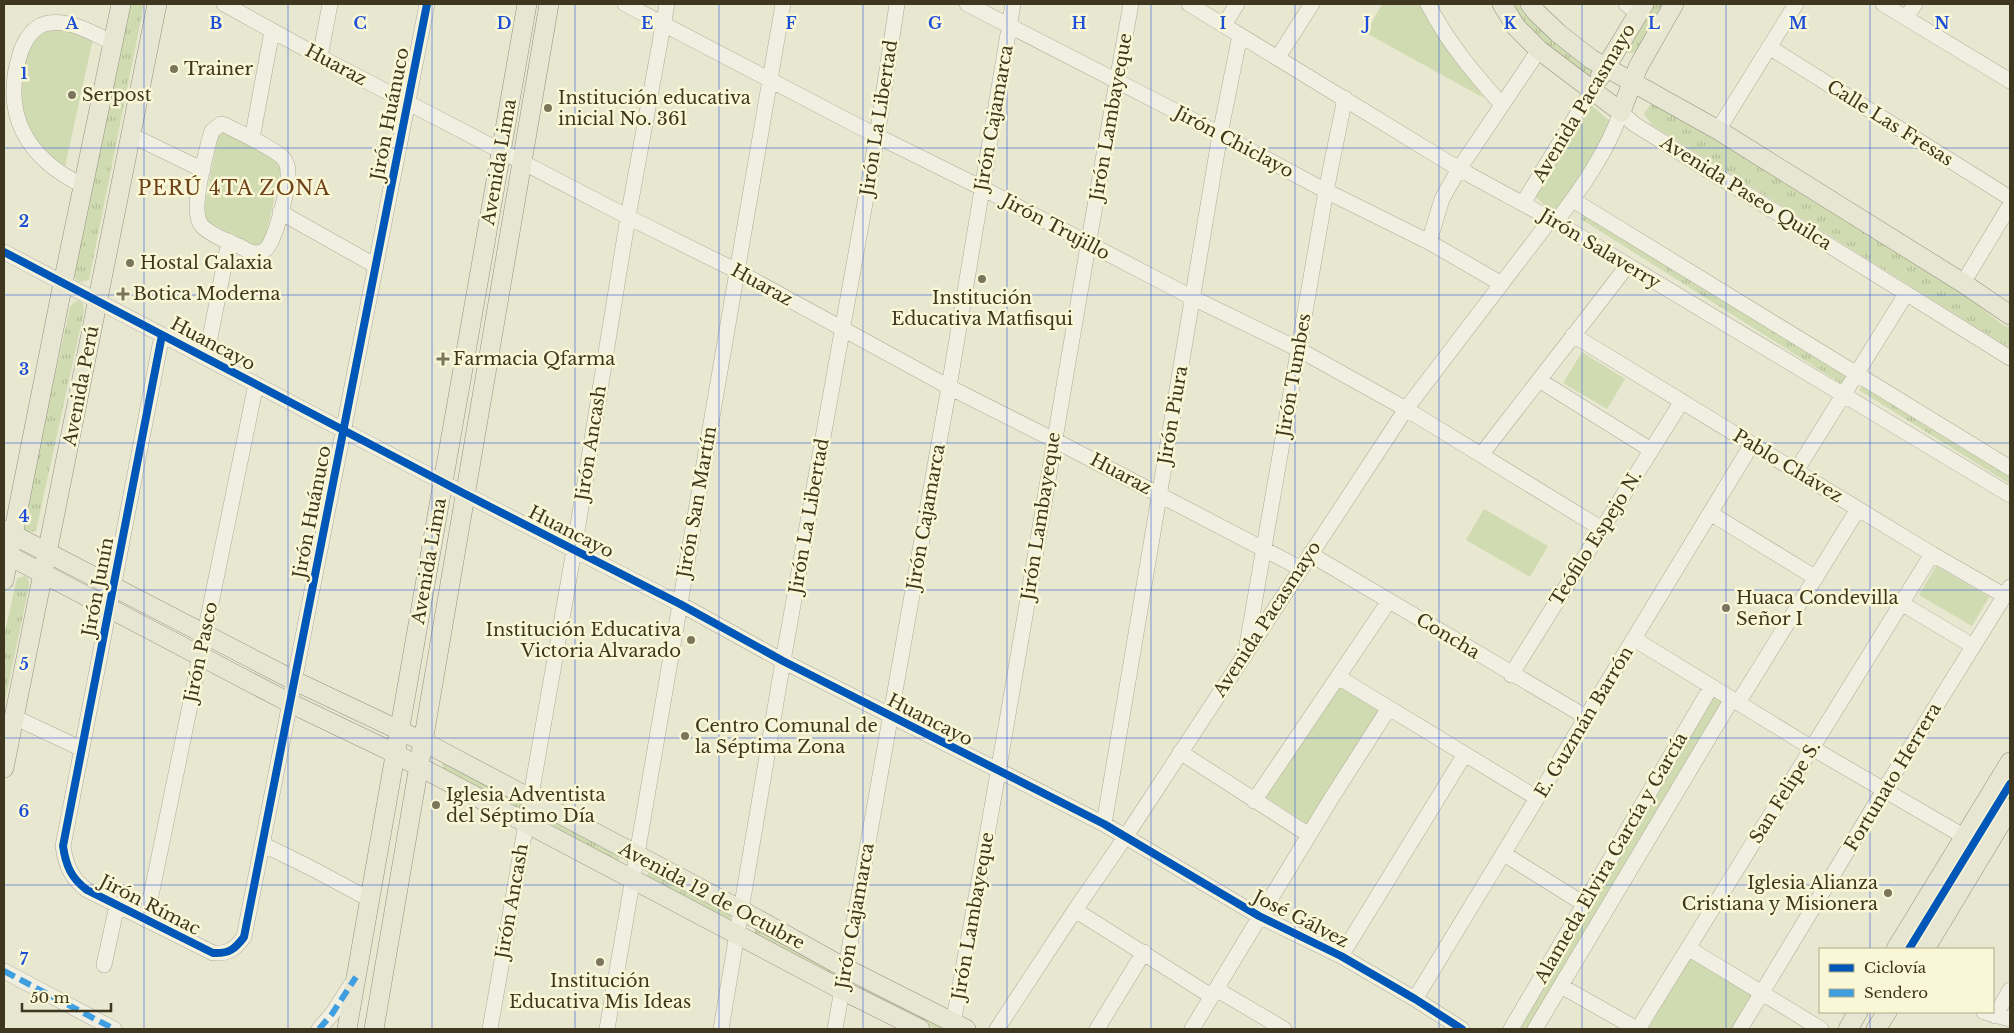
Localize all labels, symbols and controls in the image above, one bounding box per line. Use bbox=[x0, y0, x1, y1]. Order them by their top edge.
text: A bbox=[65, 13, 80, 33]
text: B bbox=[210, 13, 223, 33]
text: C bbox=[353, 13, 367, 33]
text: D bbox=[497, 13, 511, 33]
text: E bbox=[641, 13, 653, 33]
text: F bbox=[785, 13, 797, 33]
text: G bbox=[928, 13, 942, 33]
text: H bbox=[1071, 13, 1087, 33]
text: I bbox=[1220, 13, 1227, 33]
text: J bbox=[1361, 13, 1370, 33]
text: K bbox=[1503, 13, 1517, 33]
text: L bbox=[1648, 13, 1660, 33]
text: M bbox=[1789, 13, 1807, 33]
text: N bbox=[1934, 13, 1950, 33]
street label: Avenida Pacasmayo bbox=[1527, 20, 1640, 187]
street label: Jirón Lambayeque bbox=[1085, 31, 1137, 205]
street label: Jirón La Libertad bbox=[855, 38, 902, 200]
street label: Huaraz bbox=[301, 40, 371, 90]
street label: Jirón Cajamarca bbox=[970, 43, 1018, 195]
street label: Jirón Huánuco bbox=[366, 46, 414, 184]
place label: Trainer bbox=[184, 58, 254, 80]
text: 1 bbox=[21, 63, 28, 83]
marker: Trainer bbox=[168, 63, 180, 75]
street label: Calle Las Fresas bbox=[1823, 75, 1957, 171]
place label: Serpost bbox=[82, 84, 152, 106]
place label: Institución educativa inicial No. 361 bbox=[558, 87, 751, 130]
marker: Serpost bbox=[66, 89, 78, 101]
street label: Avenida Lima bbox=[477, 97, 521, 228]
street label: Jirón Chiclayo bbox=[1169, 100, 1297, 183]
marker: Institución educativa inicial No. 361 bbox=[542, 102, 554, 114]
street label: Avenida Paseo Quilca bbox=[1655, 131, 1836, 255]
district label: PERÚ 4TA ZONA bbox=[137, 175, 331, 200]
street label: Jirón Trujillo bbox=[997, 188, 1114, 265]
street label: Jirón Salaverry bbox=[1534, 203, 1665, 294]
text: 2 bbox=[19, 211, 29, 231]
place label: Hostal Galaxia bbox=[140, 252, 272, 274]
marker: Hostal Galaxia bbox=[124, 257, 136, 269]
street label: Huaraz bbox=[727, 259, 797, 311]
marker: Institución Educativa Matfisqui bbox=[976, 273, 988, 285]
place label: Botica Moderna bbox=[133, 283, 280, 305]
place label: Institución Educativa Matfisqui bbox=[891, 287, 1073, 330]
marker: Botica Moderna bbox=[117, 288, 129, 300]
street label: Jirón Tumbes bbox=[1272, 311, 1316, 441]
street label: Huancayo bbox=[167, 312, 259, 376]
street label: Avenida Perú bbox=[58, 324, 103, 449]
place label: Farmacia Qfarma bbox=[453, 348, 615, 370]
marker: Farmacia Qfarma bbox=[437, 353, 449, 365]
text: 3 bbox=[19, 359, 29, 379]
street label: Jirón Piura bbox=[1153, 364, 1193, 468]
street label: Jirón Ancash bbox=[571, 384, 611, 504]
street label: Jirón San Martín bbox=[672, 425, 721, 581]
street label: Pablo Chávez bbox=[1729, 425, 1847, 507]
street label: Jirón Lambayeque bbox=[1017, 430, 1065, 604]
street label: Jirón La Libertad bbox=[784, 436, 834, 597]
street label: Jirón Cajamarca bbox=[902, 442, 950, 594]
street label: Jirón Huánuco bbox=[288, 444, 336, 582]
street label: Huaraz bbox=[1086, 449, 1156, 499]
street label: Teófilo Espejo N. bbox=[1545, 466, 1647, 610]
street label: Avenida Lima bbox=[407, 496, 451, 627]
street label: Huancayo bbox=[525, 501, 617, 563]
text: 4 bbox=[19, 506, 29, 526]
street label: Jirón Junín bbox=[77, 536, 118, 640]
street label: Avenida Pacasmayo bbox=[1208, 537, 1326, 702]
place label: Huaca Condevilla Señor I bbox=[1736, 587, 1899, 630]
street label: Jirón Pasco bbox=[179, 600, 222, 706]
marker: Huaca Condevilla Señor I bbox=[1720, 602, 1732, 614]
street label: Concha bbox=[1412, 608, 1484, 664]
place label: Institución Educativa Victoria Alvarado bbox=[486, 619, 681, 662]
marker: Institución Educativa Victoria Alvarado bbox=[685, 634, 697, 646]
street label: E. Guzmán Barrón bbox=[1530, 642, 1638, 802]
text: 5 bbox=[19, 654, 29, 674]
street label: Huancayo bbox=[884, 689, 976, 751]
street label: Fortunato Herrera bbox=[1840, 699, 1946, 855]
place label: Centro Comunal de la Séptima Zona bbox=[695, 715, 878, 758]
street label: Alameda Elvira García y García bbox=[1529, 729, 1692, 988]
marker: Centro Comunal de la Séptima Zona bbox=[679, 730, 691, 742]
street label: San Felipe S. bbox=[1745, 737, 1825, 847]
place label: Iglesia Adventista del Séptimo Día bbox=[446, 784, 605, 827]
marker: Iglesia Adventista del Séptimo Día bbox=[430, 799, 442, 811]
text: 6 bbox=[19, 801, 30, 821]
street label: Jirón Lambayeque bbox=[947, 830, 999, 1004]
street label: Avenida 12 de Octubre bbox=[614, 837, 809, 954]
street label: Jirón Cajamarca bbox=[831, 841, 879, 993]
street label: Jirón Ancash bbox=[491, 842, 533, 962]
street label: Jirón Rímac bbox=[94, 869, 204, 940]
place label: Iglesia Alianza Cristiana y Misionera bbox=[1682, 872, 1878, 915]
street label: José Gálvez bbox=[1248, 885, 1352, 952]
marker: Iglesia Alianza Cristiana y Misionera bbox=[1882, 887, 1894, 899]
legend bbox=[1819, 948, 1994, 1013]
text: 7 bbox=[20, 949, 29, 969]
marker: Institución Educativa Mis Ideas bbox=[594, 956, 606, 968]
text: Ciclovía bbox=[1864, 958, 1927, 977]
place label: Institución Educativa Mis Ideas bbox=[509, 970, 691, 1013]
scale bar bbox=[22, 980, 111, 1012]
text: Sendero bbox=[1864, 983, 1928, 1002]
text: 50 m bbox=[30, 988, 70, 1007]

